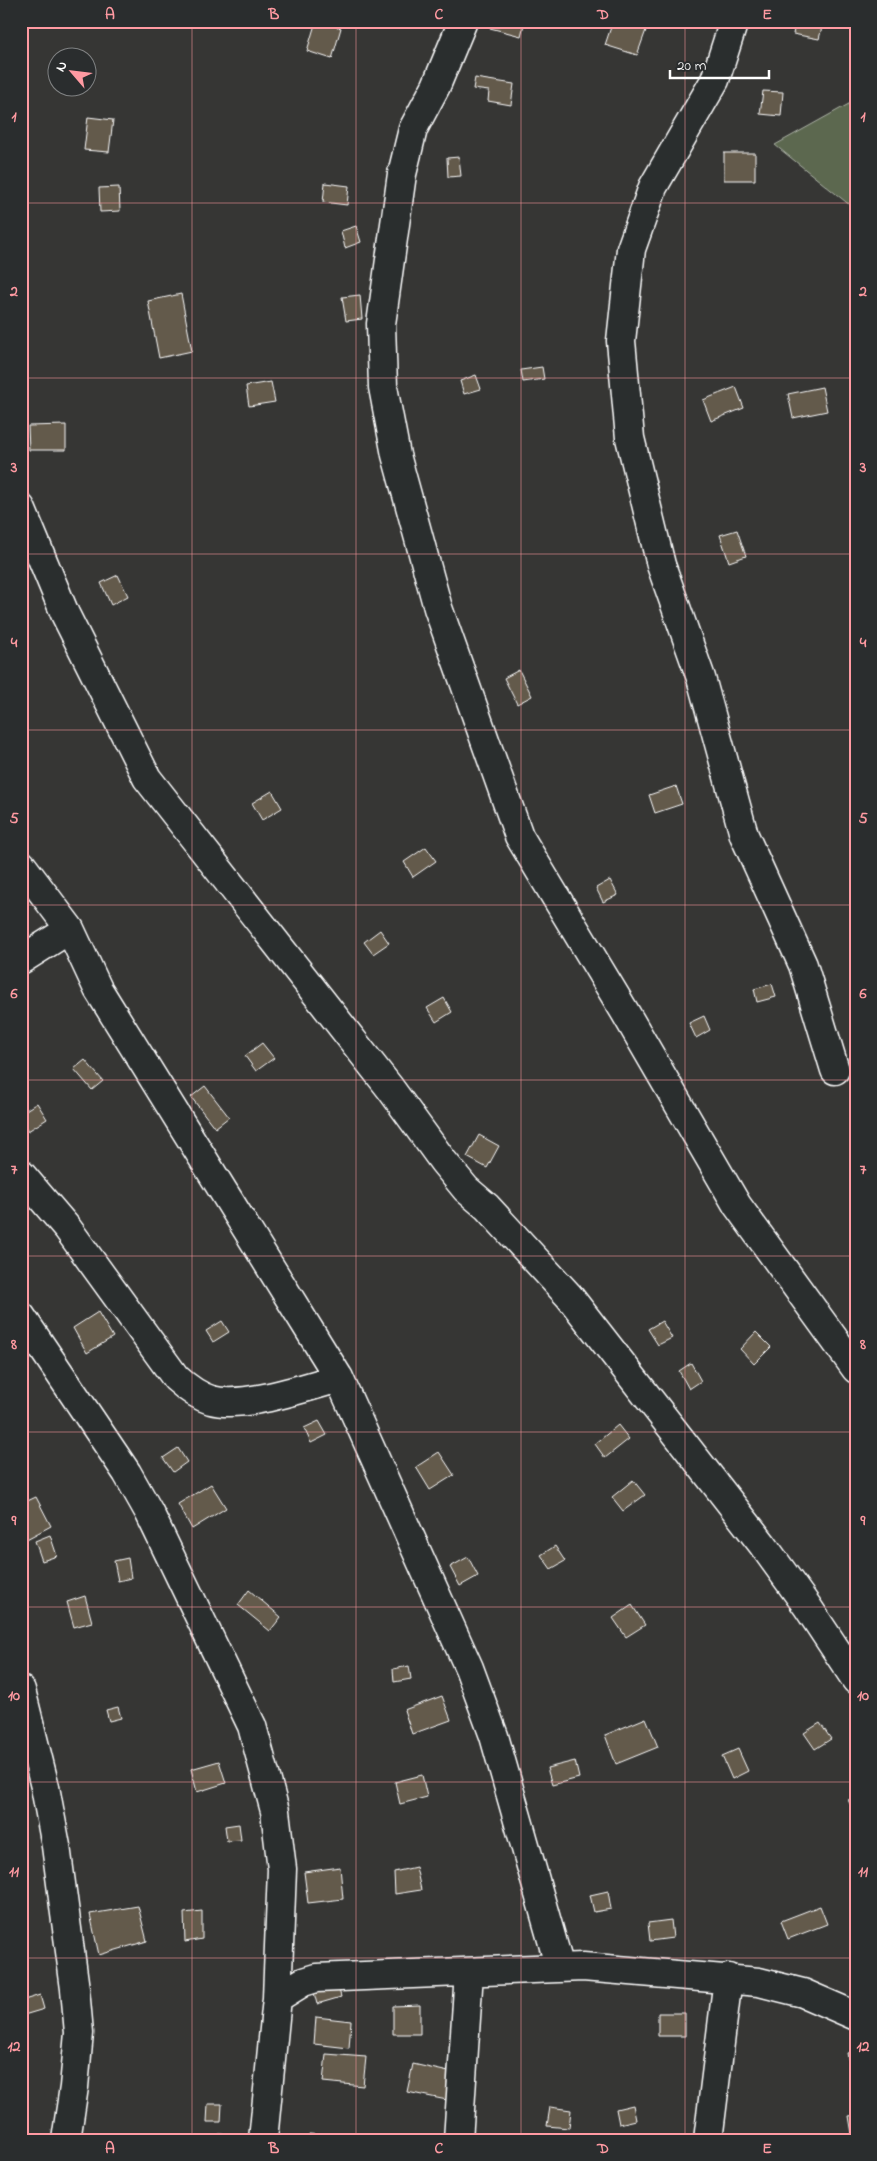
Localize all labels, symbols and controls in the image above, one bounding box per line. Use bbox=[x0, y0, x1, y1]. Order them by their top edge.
text: A bbox=[105, 3, 115, 27]
text: B bbox=[268, 3, 280, 27]
text: C bbox=[435, 3, 444, 27]
text: D bbox=[596, 3, 609, 27]
text: E bbox=[762, 3, 772, 27]
north arrow bbox=[48, 48, 98, 98]
scale bar bbox=[670, 48, 768, 80]
text: 20 m bbox=[677, 55, 707, 77]
text: N bbox=[50, 57, 73, 76]
text: 1 bbox=[11, 105, 17, 129]
text: 1 bbox=[860, 105, 866, 129]
text: 2 bbox=[9, 280, 18, 304]
text: 2 bbox=[858, 280, 867, 304]
text: 3 bbox=[10, 456, 18, 480]
text: 3 bbox=[859, 456, 867, 480]
text: 4 bbox=[10, 631, 18, 655]
text: 4 bbox=[859, 631, 867, 655]
text: 5 bbox=[9, 807, 19, 831]
text: 5 bbox=[858, 807, 868, 831]
text: 6 bbox=[9, 982, 18, 1006]
text: 6 bbox=[858, 982, 867, 1006]
text: 7 bbox=[11, 1158, 18, 1182]
text: 7 bbox=[860, 1158, 867, 1182]
text: 8 bbox=[10, 1333, 17, 1357]
text: 8 bbox=[859, 1333, 866, 1357]
text: 9 bbox=[11, 1509, 17, 1533]
text: 9 bbox=[860, 1509, 866, 1533]
text: 10 bbox=[8, 1684, 20, 1708]
text: 10 bbox=[857, 1684, 869, 1708]
text: 11 bbox=[9, 1860, 20, 1884]
text: 11 bbox=[858, 1860, 869, 1884]
text: 12 bbox=[7, 2035, 21, 2059]
text: 12 bbox=[856, 2035, 870, 2059]
text: A bbox=[105, 2137, 115, 2161]
text: B bbox=[268, 2137, 280, 2161]
text: C bbox=[435, 2137, 444, 2161]
text: D bbox=[596, 2137, 609, 2161]
text: E bbox=[762, 2137, 772, 2161]

